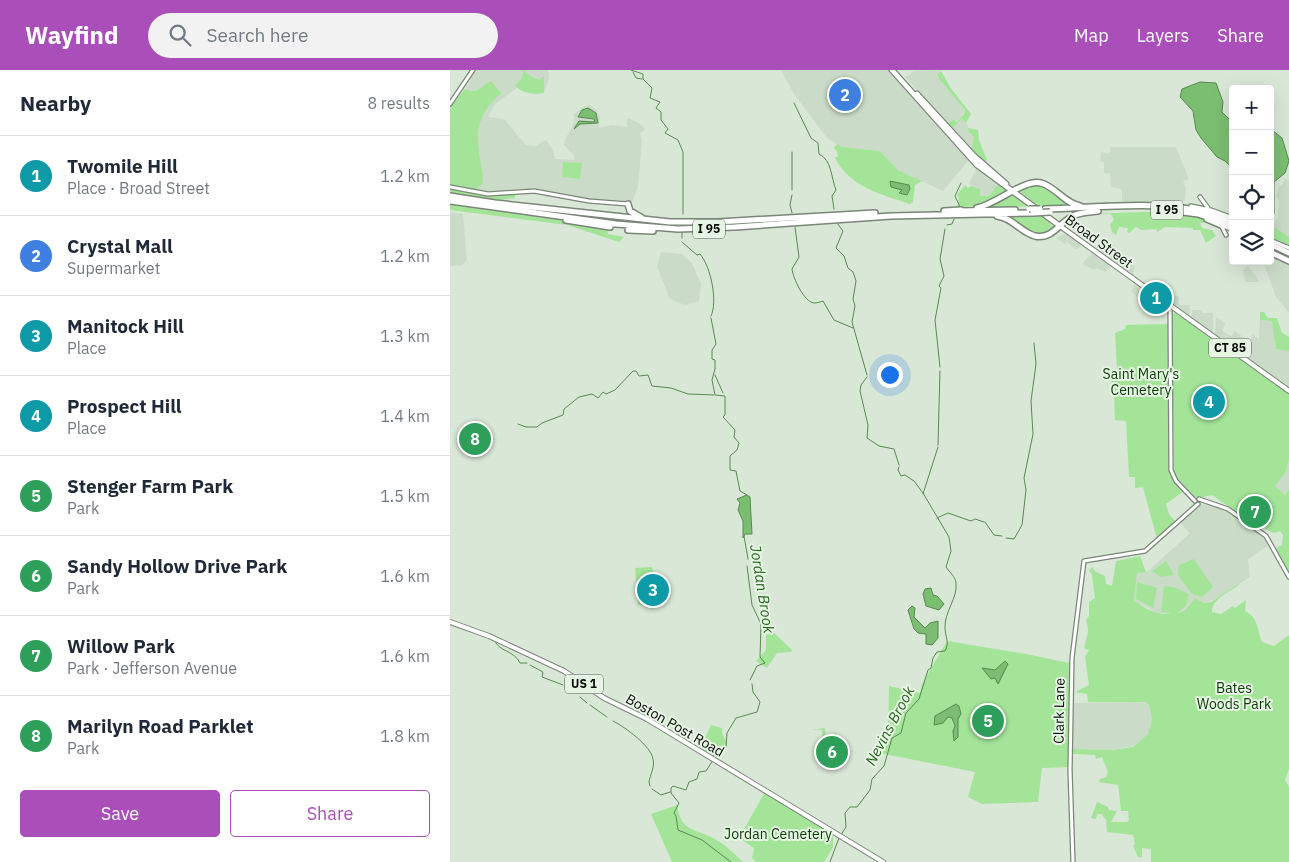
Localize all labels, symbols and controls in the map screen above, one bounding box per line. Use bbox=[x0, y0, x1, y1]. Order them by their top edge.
search box bbox=[148, 13, 498, 58]
text: Wayfind bbox=[25, 19, 118, 51]
icon: search bbox=[166, 21, 194, 49]
text: Search here bbox=[206, 23, 308, 47]
text: Map bbox=[1074, 24, 1109, 47]
text: Layers bbox=[1137, 24, 1189, 47]
text: Share bbox=[1217, 24, 1264, 47]
pin: 2 bbox=[829, 76, 861, 114]
map controls bbox=[1229, 85, 1274, 265]
button: + bbox=[1229, 85, 1274, 130]
text: Nearby bbox=[20, 89, 91, 117]
text: 8 results bbox=[367, 93, 430, 113]
button: − bbox=[1229, 130, 1274, 175]
text: Twomile Hill bbox=[67, 154, 178, 178]
text: 1 bbox=[31, 166, 41, 186]
text: 1.2 km bbox=[380, 166, 430, 186]
button: locate bbox=[1229, 175, 1274, 220]
text: Place · Broad Street bbox=[67, 178, 210, 198]
road number: I 95 bbox=[1151, 200, 1183, 220]
street label: Broad Street bbox=[1062, 210, 1136, 272]
road number: I 95 bbox=[693, 220, 725, 238]
button: layers bbox=[1229, 220, 1274, 265]
text: Crystal Mall bbox=[67, 234, 173, 258]
text: 2 bbox=[31, 246, 41, 266]
text: 1.2 km bbox=[380, 246, 430, 266]
text: Supermarket bbox=[67, 258, 160, 278]
pin: 1 bbox=[1140, 279, 1172, 317]
text: Manitock Hill bbox=[67, 314, 184, 338]
text: 3 bbox=[31, 326, 41, 346]
text: 1.3 km bbox=[380, 326, 430, 346]
text: Place bbox=[67, 338, 106, 358]
road number: CT 85 bbox=[1209, 338, 1251, 358]
your location bbox=[877, 362, 903, 388]
park label: Saint Mary's Cemetery bbox=[1103, 365, 1180, 399]
pin: 4 bbox=[1193, 383, 1225, 421]
text: Prospect Hill bbox=[67, 394, 182, 418]
text: 4 bbox=[31, 406, 41, 426]
text: 1.4 km bbox=[380, 406, 430, 426]
text: Place bbox=[67, 418, 106, 438]
pin: 8 bbox=[459, 420, 491, 458]
text: Stenger Farm Park bbox=[67, 474, 233, 498]
text: 5 bbox=[31, 486, 41, 506]
text: 1.5 km bbox=[380, 486, 430, 506]
pin: 7 bbox=[1239, 493, 1271, 531]
text: Park bbox=[67, 498, 99, 518]
water label: Jordan Brook bbox=[746, 543, 779, 635]
text: Sandy Hollow Drive Park bbox=[67, 554, 287, 578]
text: 6 bbox=[31, 566, 41, 586]
text: 1.6 km bbox=[380, 566, 430, 586]
pin: 3 bbox=[637, 571, 669, 609]
text: Park bbox=[67, 578, 99, 598]
text: Willow Park bbox=[67, 634, 175, 658]
text: 7 bbox=[31, 646, 41, 666]
text: 1.6 km bbox=[380, 646, 430, 666]
text: Park · Jefferson Avenue bbox=[67, 658, 237, 678]
road number: US 1 bbox=[565, 674, 603, 694]
street label: Clark Lane bbox=[1049, 678, 1069, 744]
park label: Bates Woods Park bbox=[1197, 679, 1272, 713]
water label: Nevins Brook bbox=[861, 683, 919, 769]
street label: Boston Post Road bbox=[623, 689, 727, 761]
pin: 5 bbox=[972, 702, 1004, 740]
text: Marilyn Road Parklet bbox=[67, 714, 254, 738]
text: 8 bbox=[31, 726, 41, 746]
text: 1.8 km bbox=[380, 726, 430, 746]
pin: 6 bbox=[816, 733, 848, 771]
text: Park bbox=[67, 738, 99, 758]
button: Save bbox=[20, 790, 220, 837]
button: Share bbox=[230, 790, 430, 837]
park label: Jordan Cemetery bbox=[724, 825, 832, 843]

